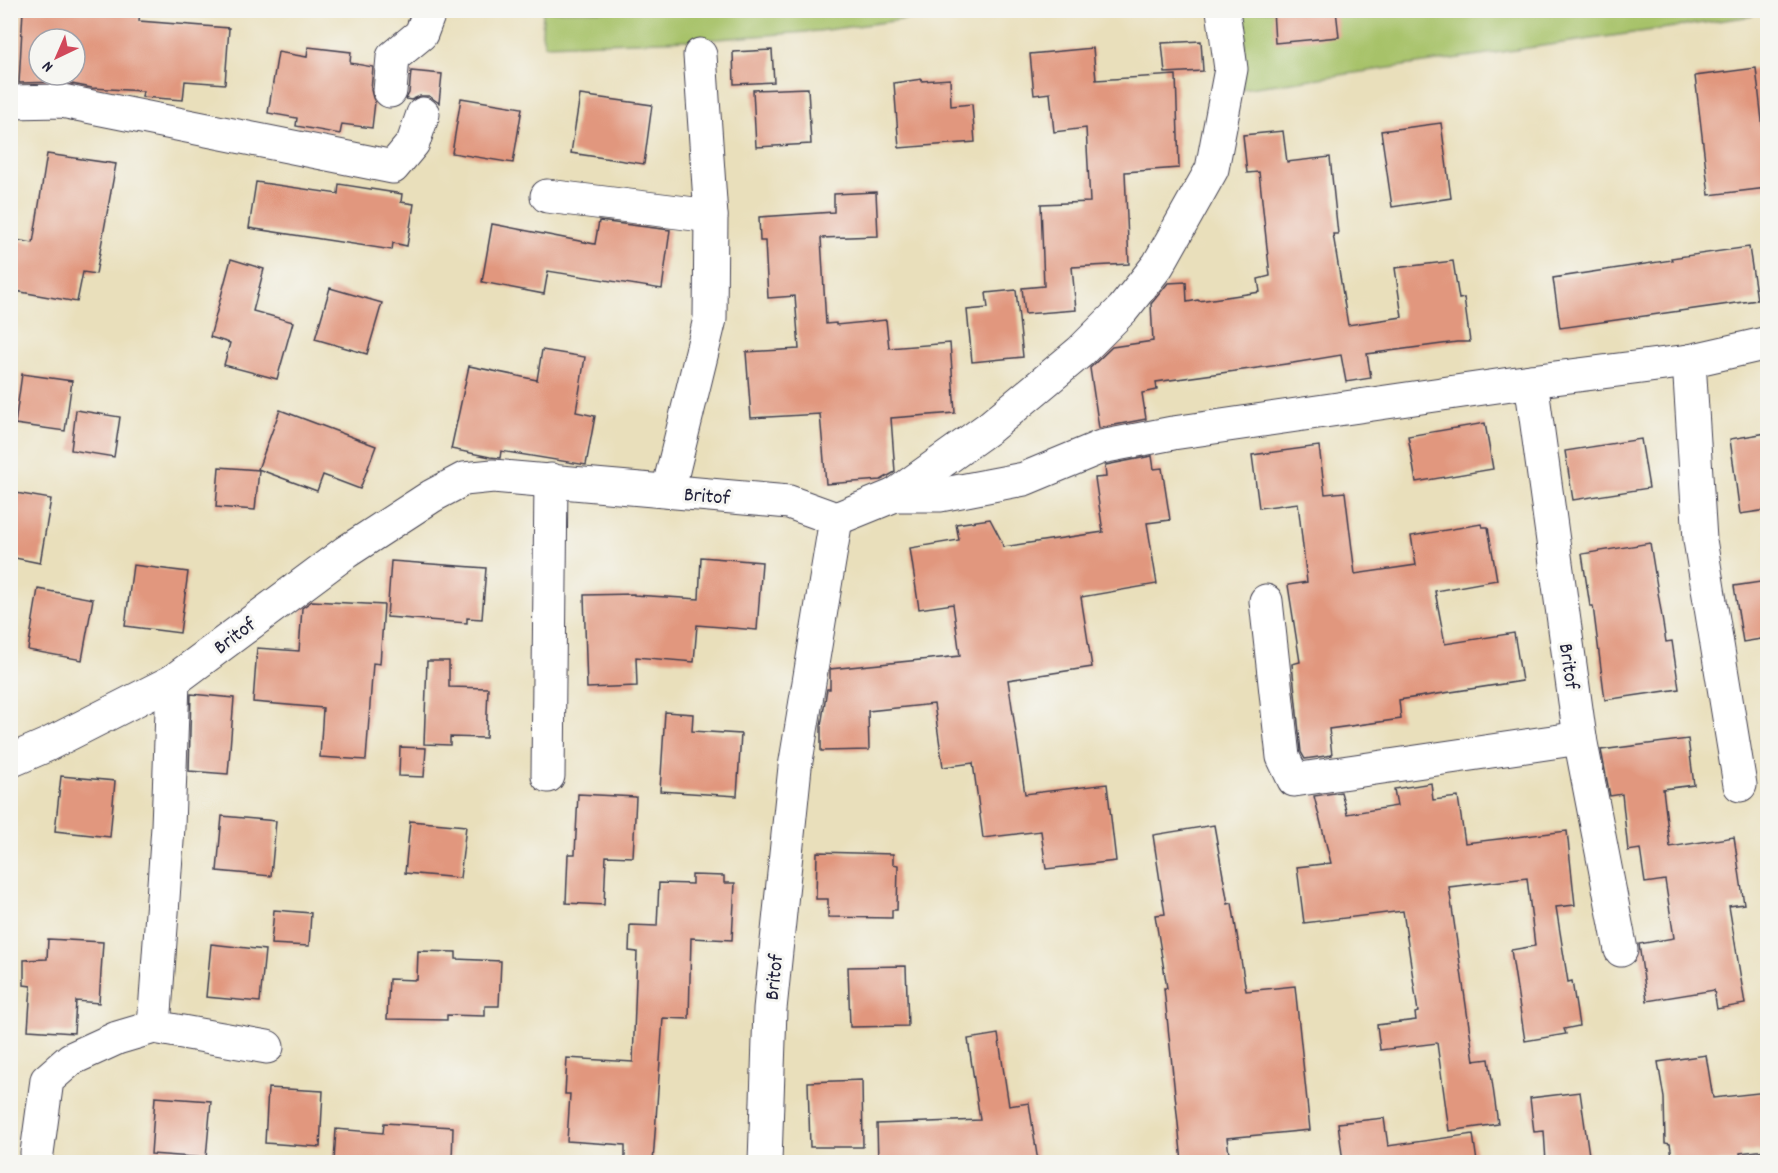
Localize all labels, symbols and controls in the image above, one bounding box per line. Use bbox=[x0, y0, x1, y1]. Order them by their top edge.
north arrow bbox=[27, 27, 87, 87]
text: N bbox=[37, 55, 59, 77]
street label: Britof bbox=[682, 481, 732, 515]
street label: Britof bbox=[208, 611, 264, 663]
street label: Britof bbox=[1549, 642, 1585, 692]
street label: Britof bbox=[759, 952, 793, 1002]

